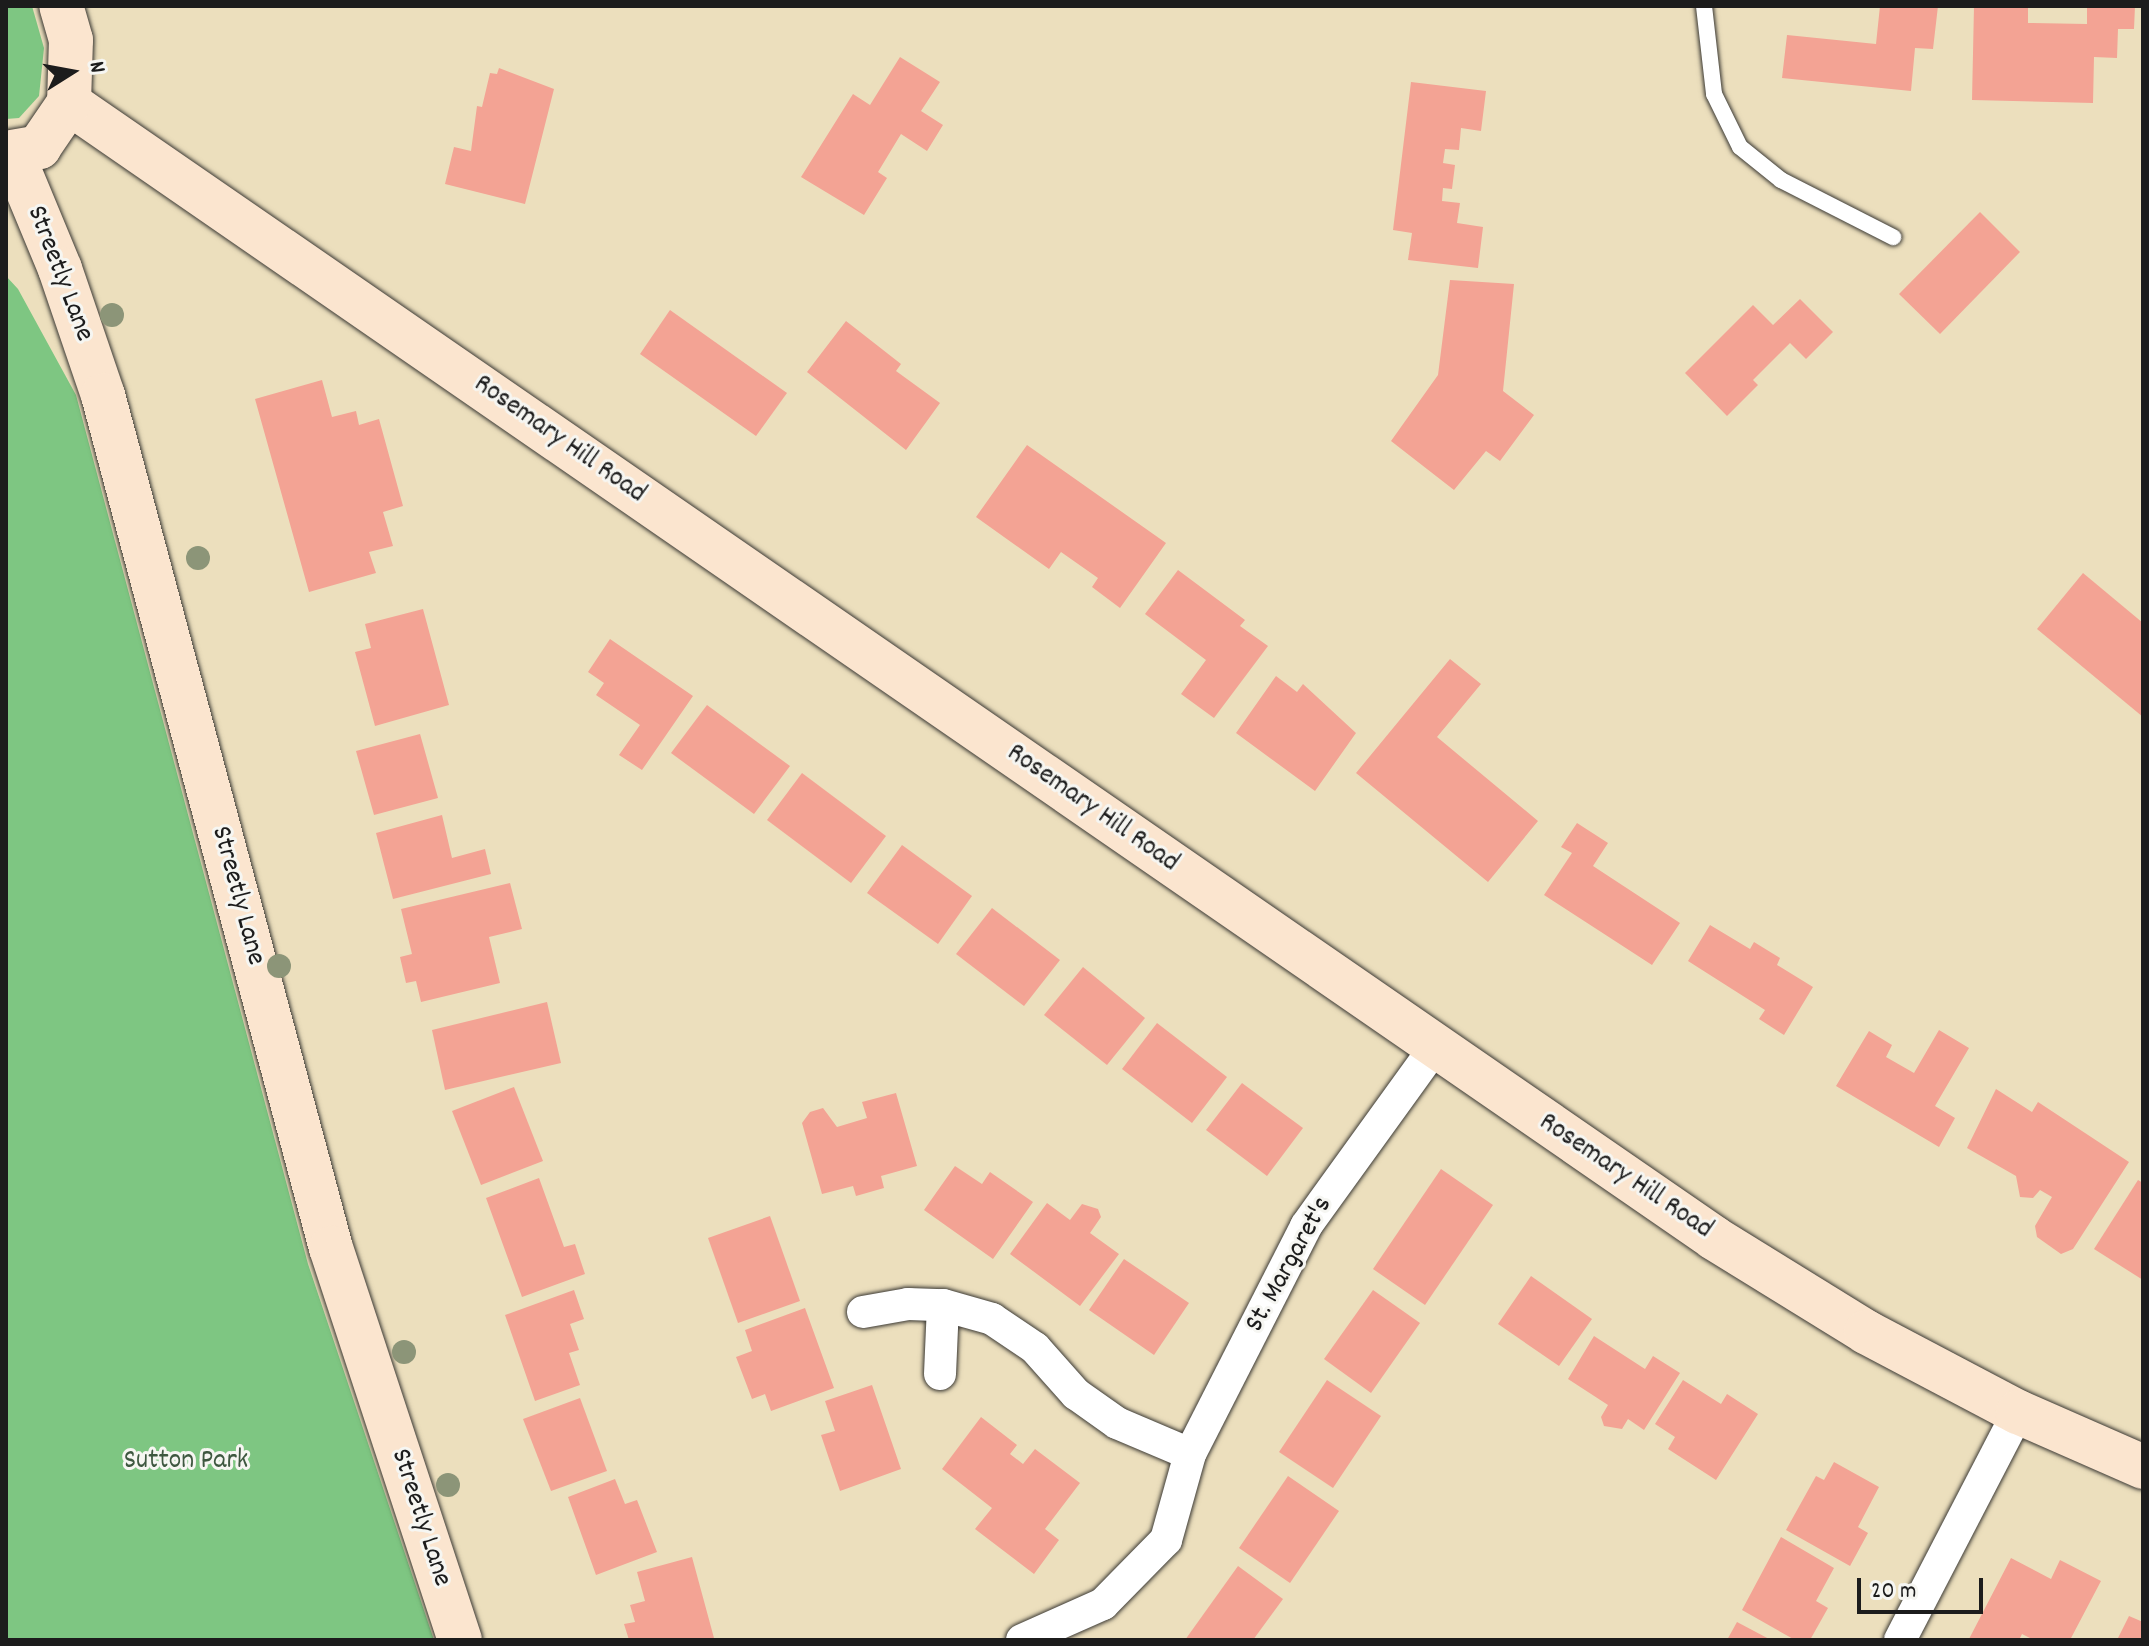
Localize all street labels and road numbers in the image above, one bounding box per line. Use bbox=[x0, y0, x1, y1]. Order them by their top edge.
street label: Streetly Lane bbox=[18, 202, 100, 346]
street label: Rosemary Hill Road bbox=[467, 368, 651, 512]
street label: Rosemary Hill Road bbox=[1000, 737, 1184, 881]
street label: Streetly Lane bbox=[202, 823, 272, 969]
street label: Rosemary Hill Road bbox=[1532, 1107, 1718, 1247]
street label: St. Margaret's bbox=[1239, 1192, 1341, 1338]
street label: Streetly Lane bbox=[382, 1445, 458, 1591]

